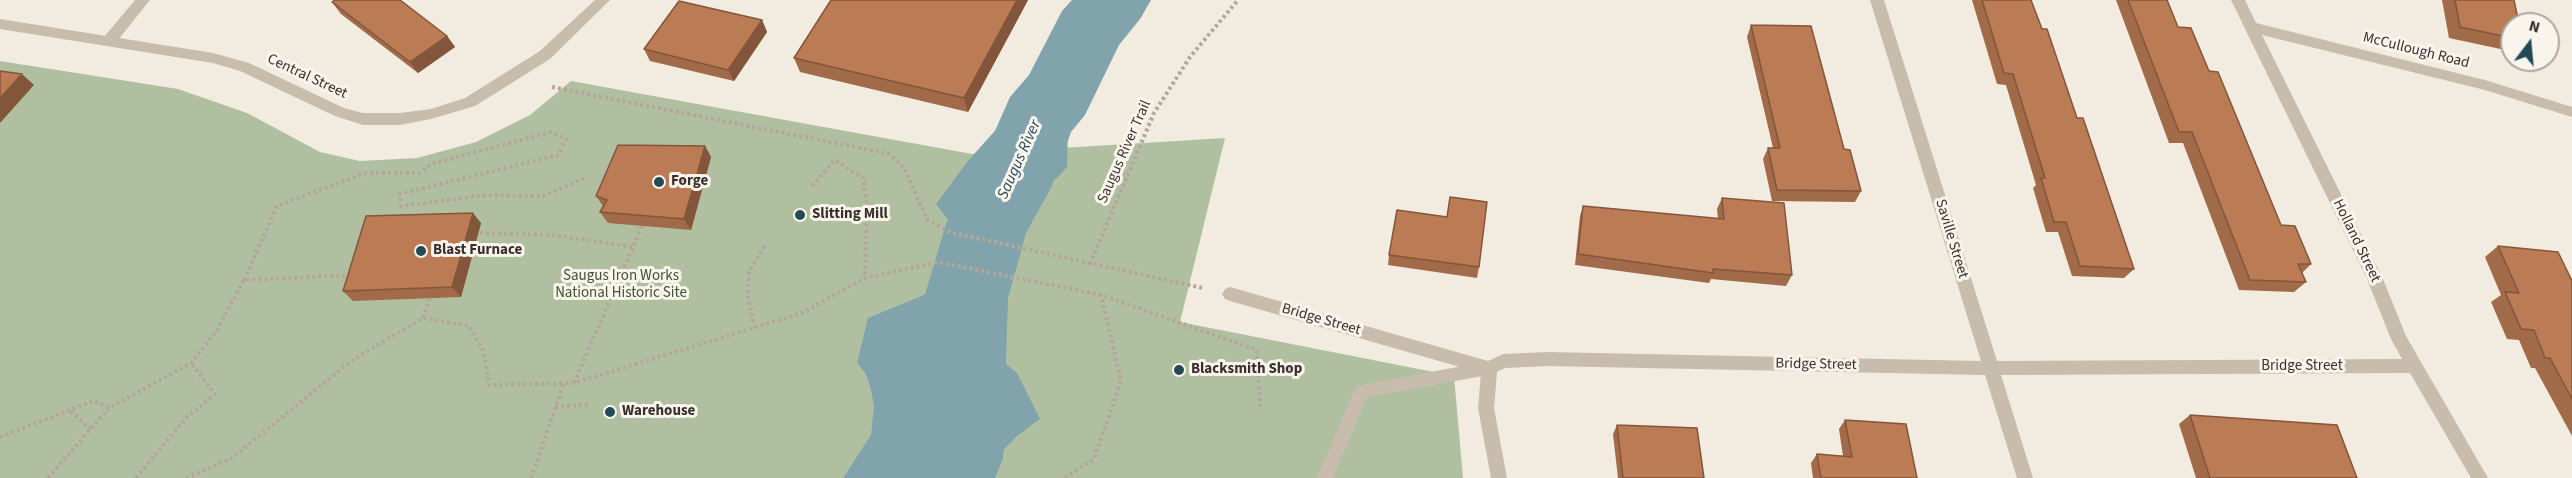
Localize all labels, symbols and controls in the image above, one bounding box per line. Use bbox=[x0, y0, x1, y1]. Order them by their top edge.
north arrow bbox=[2500, 12, 2560, 72]
text: N bbox=[2526, 15, 2543, 39]
street label: McCullough Road bbox=[2361, 29, 2471, 73]
street label: Central Street bbox=[264, 51, 350, 103]
street label: Saugus River Trail bbox=[1094, 98, 1156, 206]
water label: Saugus River bbox=[994, 118, 1046, 202]
place label: Forge bbox=[671, 173, 708, 191]
marker: Forge bbox=[652, 175, 666, 189]
street label: Saville Street bbox=[1930, 197, 1972, 281]
street label: Holland Street bbox=[2328, 197, 2384, 285]
place label: Slitting Mill bbox=[812, 206, 888, 224]
marker: Slitting Mill bbox=[793, 208, 807, 222]
place label: Blast Furnace bbox=[433, 242, 522, 260]
marker: Blast Furnace bbox=[414, 244, 428, 258]
park label: Saugus Iron Works National Historic Site bbox=[555, 268, 687, 303]
street label: Bridge Street bbox=[1279, 300, 1363, 340]
street label: Bridge Street bbox=[1775, 355, 1857, 375]
street label: Bridge Street bbox=[2261, 358, 2343, 376]
place label: Blacksmith Shop bbox=[1191, 361, 1302, 379]
marker: Blacksmith Shop bbox=[1172, 363, 1186, 377]
place label: Warehouse bbox=[622, 403, 695, 421]
marker: Warehouse bbox=[603, 405, 617, 419]

